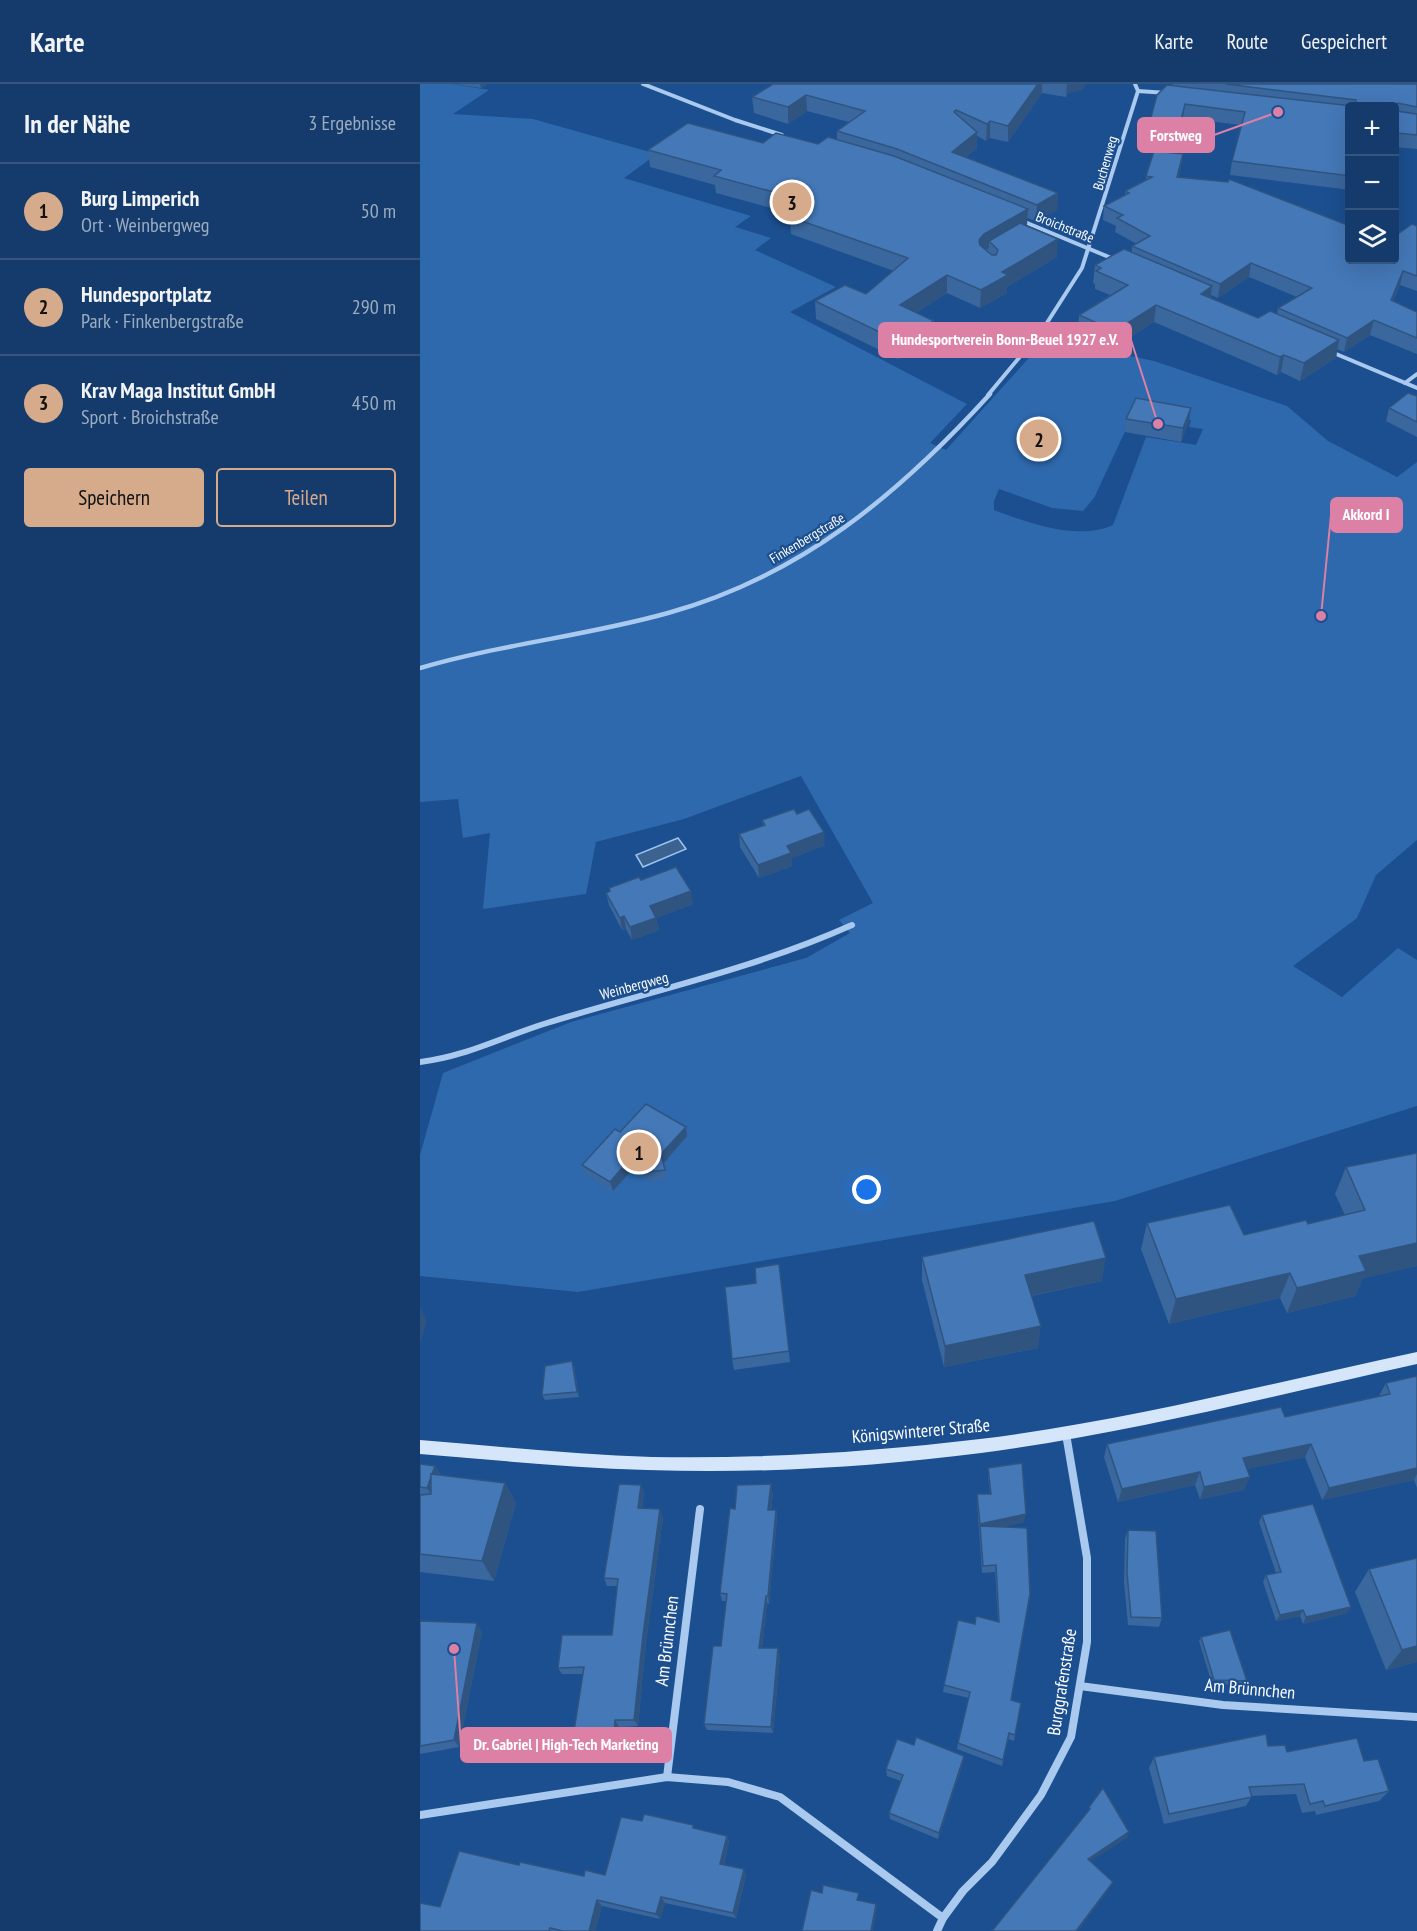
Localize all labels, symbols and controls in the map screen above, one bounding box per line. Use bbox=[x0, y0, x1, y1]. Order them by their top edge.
text: Karte bbox=[30, 23, 85, 60]
text: Karte bbox=[1155, 28, 1193, 55]
text: Route bbox=[1226, 28, 1268, 55]
text: Gespeichert bbox=[1301, 28, 1387, 55]
map controls bbox=[1345, 102, 1399, 264]
button: + bbox=[1345, 102, 1399, 156]
text: In der Nähe bbox=[24, 107, 130, 140]
text: 3 Ergebnisse bbox=[308, 110, 396, 136]
callout: Forstweg bbox=[1138, 118, 1214, 152]
text: Forstweg bbox=[1150, 125, 1202, 145]
street label: Buchenweg bbox=[1089, 134, 1121, 192]
button: − bbox=[1345, 156, 1399, 210]
pin: 3 bbox=[772, 180, 812, 224]
text: Burg Limperich bbox=[81, 184, 199, 212]
text: 1 bbox=[39, 198, 48, 224]
text: 50 m bbox=[361, 198, 396, 224]
street label: Broichstraße bbox=[1033, 207, 1097, 247]
button: layers bbox=[1345, 210, 1399, 264]
text: Ort · Weinbergweg bbox=[81, 212, 209, 238]
text: Hundesportplatz bbox=[81, 280, 211, 308]
text: 2 bbox=[39, 294, 48, 320]
text: 290 m bbox=[352, 294, 396, 320]
text: Park · Finkenbergstraße bbox=[81, 308, 244, 334]
callout: Hundesportverein Bonn-Beuel 1927 e.V. bbox=[879, 323, 1131, 357]
text: Hundesportverein Bonn-Beuel 1927 e.V. bbox=[891, 329, 1119, 349]
text: Krav Maga Institut GmbH bbox=[81, 376, 275, 404]
text: 3 bbox=[39, 390, 48, 416]
text: 450 m bbox=[352, 390, 396, 416]
text: Sport · Broichstraße bbox=[81, 404, 219, 430]
pin: 2 bbox=[1020, 416, 1058, 462]
button: Speichern bbox=[24, 468, 204, 527]
button: Teilen bbox=[216, 468, 396, 527]
callout: Akkord I bbox=[1331, 498, 1402, 532]
text: Akkord I bbox=[1341, 504, 1390, 524]
street label: Finkenbergstraße bbox=[766, 508, 848, 567]
street label: Weinbergweg bbox=[598, 967, 670, 1004]
pin: 1 bbox=[620, 1130, 658, 1174]
your location bbox=[852, 1175, 881, 1204]
street label: Königswinterer Straße bbox=[851, 1413, 991, 1448]
street label: Am Brünnchen bbox=[650, 1595, 683, 1687]
street label: Burggrafenstraße bbox=[1042, 1627, 1081, 1737]
street label: Am Brünnchen bbox=[1204, 1673, 1296, 1704]
callout: Dr. Gabriel | High-Tech Marketing bbox=[461, 1728, 671, 1762]
text: Dr. Gabriel | High-Tech Marketing bbox=[474, 1734, 658, 1754]

